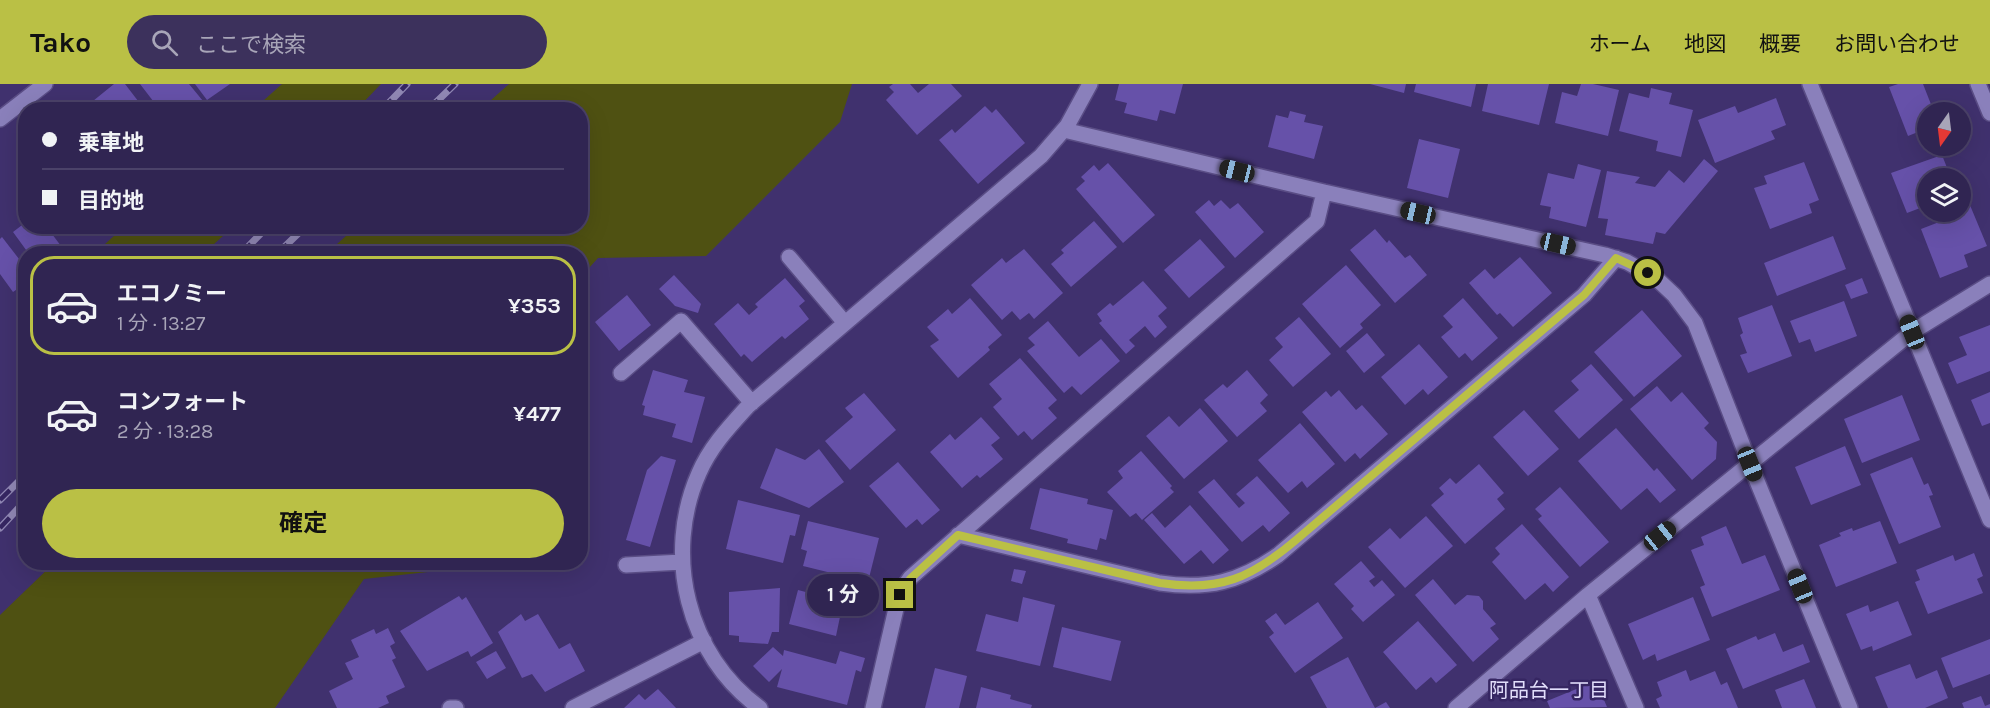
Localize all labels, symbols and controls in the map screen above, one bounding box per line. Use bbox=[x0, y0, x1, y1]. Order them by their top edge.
search box bbox=[127, 15, 547, 69]
text: Tako bbox=[30, 26, 91, 59]
icon: search bbox=[148, 26, 181, 59]
text: ここで検索 bbox=[196, 32, 306, 58]
text: ホーム bbox=[1589, 32, 1651, 56]
text: 地図 bbox=[1684, 32, 1726, 56]
text: 概要 bbox=[1759, 32, 1801, 56]
text: お問い合わせ bbox=[1834, 32, 1960, 56]
north arrow bbox=[1917, 102, 1971, 156]
map controls bbox=[1917, 102, 1971, 222]
text: 乗車地 bbox=[78, 130, 144, 156]
car bbox=[1217, 158, 1257, 184]
button: layers bbox=[1917, 168, 1971, 222]
text: 目的地 bbox=[78, 188, 144, 214]
car bbox=[1398, 200, 1438, 226]
car bbox=[1538, 231, 1578, 257]
route start bbox=[1634, 259, 1661, 286]
icon: car bbox=[45, 279, 99, 333]
text: エコノミー bbox=[117, 281, 227, 307]
text: ¥353 bbox=[508, 293, 561, 319]
text: 1 分 · 13:27 bbox=[117, 312, 205, 335]
car bbox=[1897, 312, 1927, 352]
icon: car bbox=[45, 387, 99, 441]
text: コンフォート bbox=[117, 389, 248, 415]
text: ¥477 bbox=[513, 401, 561, 427]
text: 2 分 · 13:28 bbox=[117, 420, 213, 443]
car bbox=[1735, 444, 1765, 484]
button: 確定 bbox=[42, 489, 564, 558]
car bbox=[1640, 518, 1680, 554]
car bbox=[1785, 566, 1815, 606]
callout: 1 分 bbox=[807, 574, 879, 616]
route end bbox=[886, 581, 913, 608]
text: 1 分 bbox=[827, 583, 859, 606]
district label: 阿品台一丁目 bbox=[1489, 679, 1609, 702]

